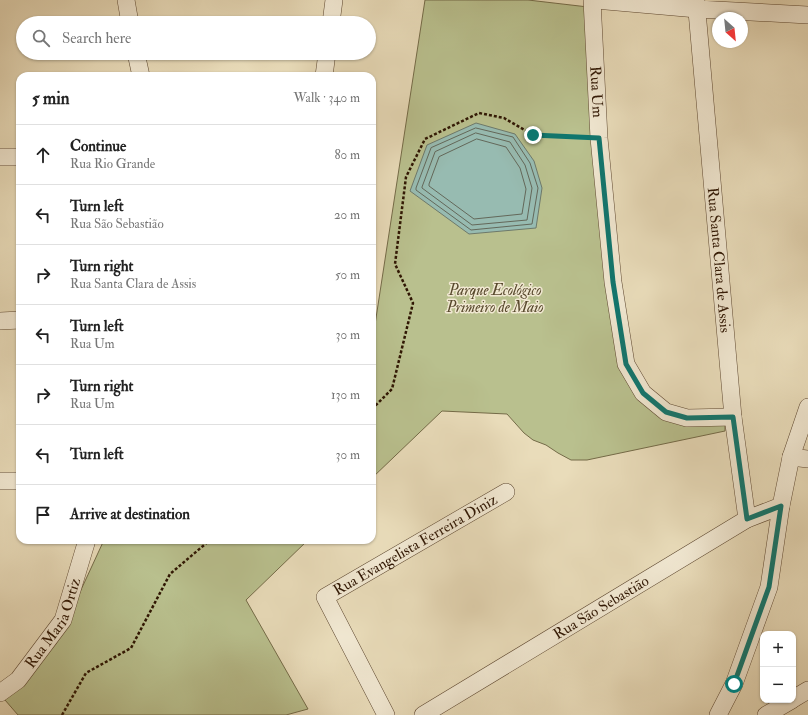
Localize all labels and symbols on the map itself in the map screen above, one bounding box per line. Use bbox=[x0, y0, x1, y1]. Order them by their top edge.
north arrow bbox=[712, 12, 748, 48]
street label: Rua Um bbox=[585, 66, 607, 118]
route end bbox=[524, 126, 542, 144]
street label: Rua Santa Clara de Assis bbox=[703, 187, 734, 334]
park label: Parque Ecológico Primeiro de Maio bbox=[445, 281, 544, 317]
street label: Rua Evangelista Ferreira Diniz bbox=[330, 490, 501, 600]
street label: Rua São Sebastião bbox=[550, 572, 652, 644]
street label: Rua Maria Ortiz bbox=[21, 576, 85, 672]
route start bbox=[725, 675, 743, 693]

